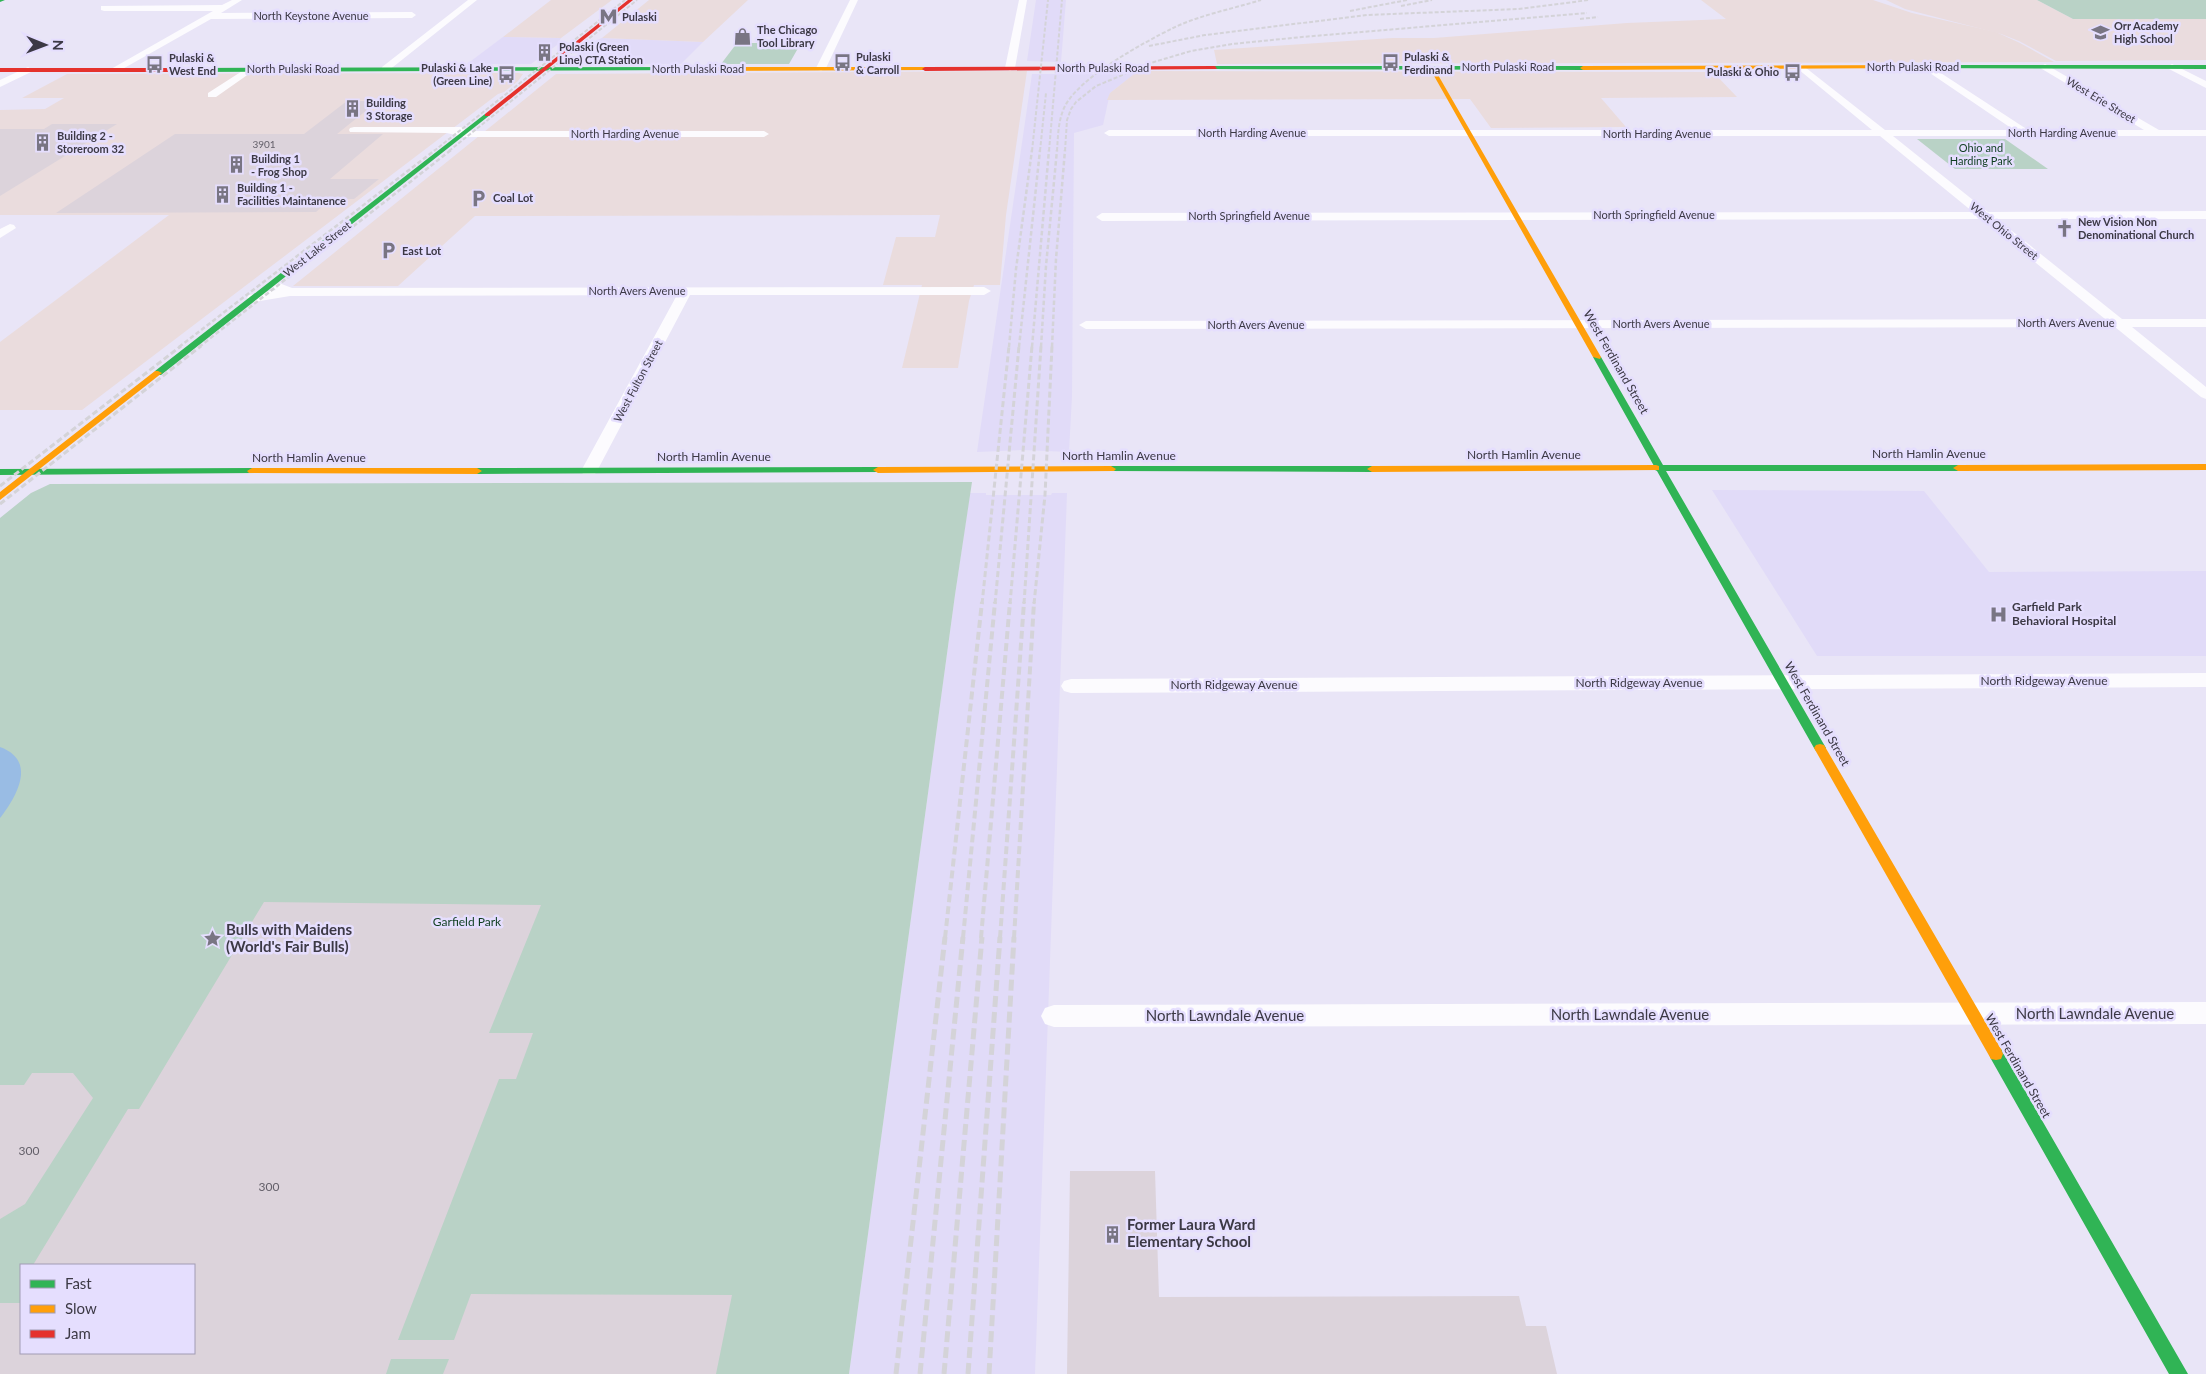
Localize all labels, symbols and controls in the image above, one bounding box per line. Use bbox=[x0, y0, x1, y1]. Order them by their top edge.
metro station icon: Pulaski bbox=[598, 7, 618, 27]
street label: North Keystone Avenue bbox=[253, 9, 369, 22]
place label: Pulaski bbox=[622, 10, 657, 23]
place label: Orr Academy High School bbox=[2114, 19, 2179, 45]
north arrow bbox=[20, 20, 70, 70]
school or university icon: Orr Academy High School bbox=[2090, 22, 2110, 42]
place label: The Chicago Tool Library bbox=[757, 23, 817, 49]
shop icon: The Chicago Tool Library bbox=[733, 26, 753, 46]
text: N bbox=[50, 40, 67, 51]
place label: Polaski (Green Line) CTA Station bbox=[559, 40, 643, 66]
building icon: Polaski (Green Line) CTA Station bbox=[535, 43, 555, 63]
place label: Pulaski & Carroll bbox=[856, 50, 900, 76]
place label: Pulaski & Ferdinand bbox=[1404, 50, 1453, 76]
place label: Pulaski & West End bbox=[169, 51, 216, 77]
bus stop icon: Pulaski & Carroll bbox=[832, 53, 852, 73]
bus stop icon: Pulaski & Ferdinand bbox=[1380, 53, 1400, 73]
bus stop icon: Pulaski & West End bbox=[145, 54, 165, 74]
street label: North Pulaski Road bbox=[1462, 60, 1554, 73]
street label: North Pulaski Road bbox=[1867, 60, 1959, 73]
place label: Pulaski & Lake (Green Line) bbox=[421, 61, 492, 87]
street label: North Pulaski Road bbox=[1057, 61, 1149, 74]
street label: North Pulaski Road bbox=[247, 62, 339, 75]
street label: North Pulaski Road bbox=[652, 62, 744, 75]
bus stop icon: Pulaski & Ohio bbox=[1783, 62, 1803, 82]
bus stop icon: Pulaski & Lake (Green Line) bbox=[496, 64, 516, 84]
place label: Pulaski & Ohio bbox=[1707, 65, 1779, 78]
street label: West Erie Street bbox=[2064, 74, 2138, 125]
place label: Building 3 Storage bbox=[366, 96, 413, 122]
building icon: Building 3 Storage bbox=[342, 99, 362, 119]
street label: North Harding Avenue bbox=[1198, 126, 1306, 139]
street label: North Harding Avenue bbox=[2008, 126, 2116, 139]
street label: North Harding Avenue bbox=[571, 127, 679, 140]
street label: North Harding Avenue bbox=[1603, 127, 1711, 140]
place label: Building 2 - Storeroom 32 bbox=[57, 129, 124, 155]
building icon: Building 2 - Storeroom 32 bbox=[33, 132, 53, 152]
house number: 3901 bbox=[252, 138, 276, 150]
park label: Ohio and Harding Park bbox=[1950, 141, 2013, 167]
place label: Building 1 - Frog Shop bbox=[251, 152, 307, 178]
building icon: Building 1 - Frog Shop bbox=[227, 155, 247, 175]
place label: Building 1 - Facilities Maintanence bbox=[237, 181, 346, 207]
building icon: Building 1 - Facilities Maintanence bbox=[213, 184, 233, 204]
parking icon: Coal Lot bbox=[469, 188, 489, 208]
place label: Coal Lot bbox=[493, 191, 534, 204]
street label: West Ohio Street bbox=[1968, 199, 2041, 262]
street label: North Springfield Avenue bbox=[1593, 208, 1715, 221]
street label: North Springfield Avenue bbox=[1188, 209, 1310, 222]
place label: New Vision Non Denominational Church bbox=[2078, 215, 2194, 241]
street label: West Lake Street bbox=[280, 218, 353, 279]
church icon: New Vision Non Denominational Church bbox=[2054, 218, 2074, 238]
parking icon: East Lot bbox=[378, 241, 398, 261]
place label: East Lot bbox=[402, 244, 442, 257]
street label: North Avers Avenue bbox=[589, 284, 686, 297]
street label: West Ferdinand Street bbox=[1581, 307, 1653, 417]
street label: North Avers Avenue bbox=[2018, 316, 2115, 329]
street label: North Avers Avenue bbox=[1613, 317, 1710, 330]
street label: North Avers Avenue bbox=[1208, 318, 1305, 331]
street label: West Fulton Street bbox=[611, 338, 665, 424]
street label: North Hamlin Avenue bbox=[1872, 446, 1986, 461]
street label: North Hamlin Avenue bbox=[1467, 447, 1581, 462]
street label: North Hamlin Avenue bbox=[1062, 448, 1176, 463]
street label: North Hamlin Avenue bbox=[657, 449, 771, 464]
street label: North Hamlin Avenue bbox=[252, 450, 366, 465]
place label: Garfield Park Behavioral Hospital bbox=[2012, 599, 2116, 628]
hospital icon: Garfield Park Behavioral Hospital bbox=[1988, 604, 2008, 624]
street label: West Ferdinand Street bbox=[1782, 659, 1854, 769]
street label: North Ridgeway Avenue bbox=[1980, 673, 2108, 688]
street label: North Ridgeway Avenue bbox=[1575, 675, 1703, 690]
street label: North Ridgeway Avenue bbox=[1170, 677, 1298, 692]
park label: Garfield Park bbox=[433, 914, 502, 929]
place label: Bulls with Maidens (World's Fair Bulls) bbox=[226, 920, 353, 955]
place icon: Bulls with Maidens (World's Fair Bulls) bbox=[202, 929, 222, 949]
street label: North Lawndale Avenue bbox=[2016, 1004, 2174, 1022]
street label: North Lawndale Avenue bbox=[1551, 1005, 1709, 1023]
street label: North Lawndale Avenue bbox=[1146, 1006, 1304, 1024]
street label: West Ferdinand Street bbox=[1983, 1011, 2055, 1121]
house number: 300 bbox=[19, 1143, 39, 1158]
house number: 300 bbox=[259, 1179, 279, 1194]
place label: Former Laura Ward Elementary School bbox=[1127, 1215, 1255, 1250]
building icon: Former Laura Ward Elementary School bbox=[1103, 1224, 1123, 1244]
legend bbox=[20, 1264, 195, 1354]
text: Fast bbox=[65, 1274, 92, 1292]
text: Slow bbox=[65, 1299, 97, 1317]
text: Jam bbox=[65, 1324, 91, 1342]

